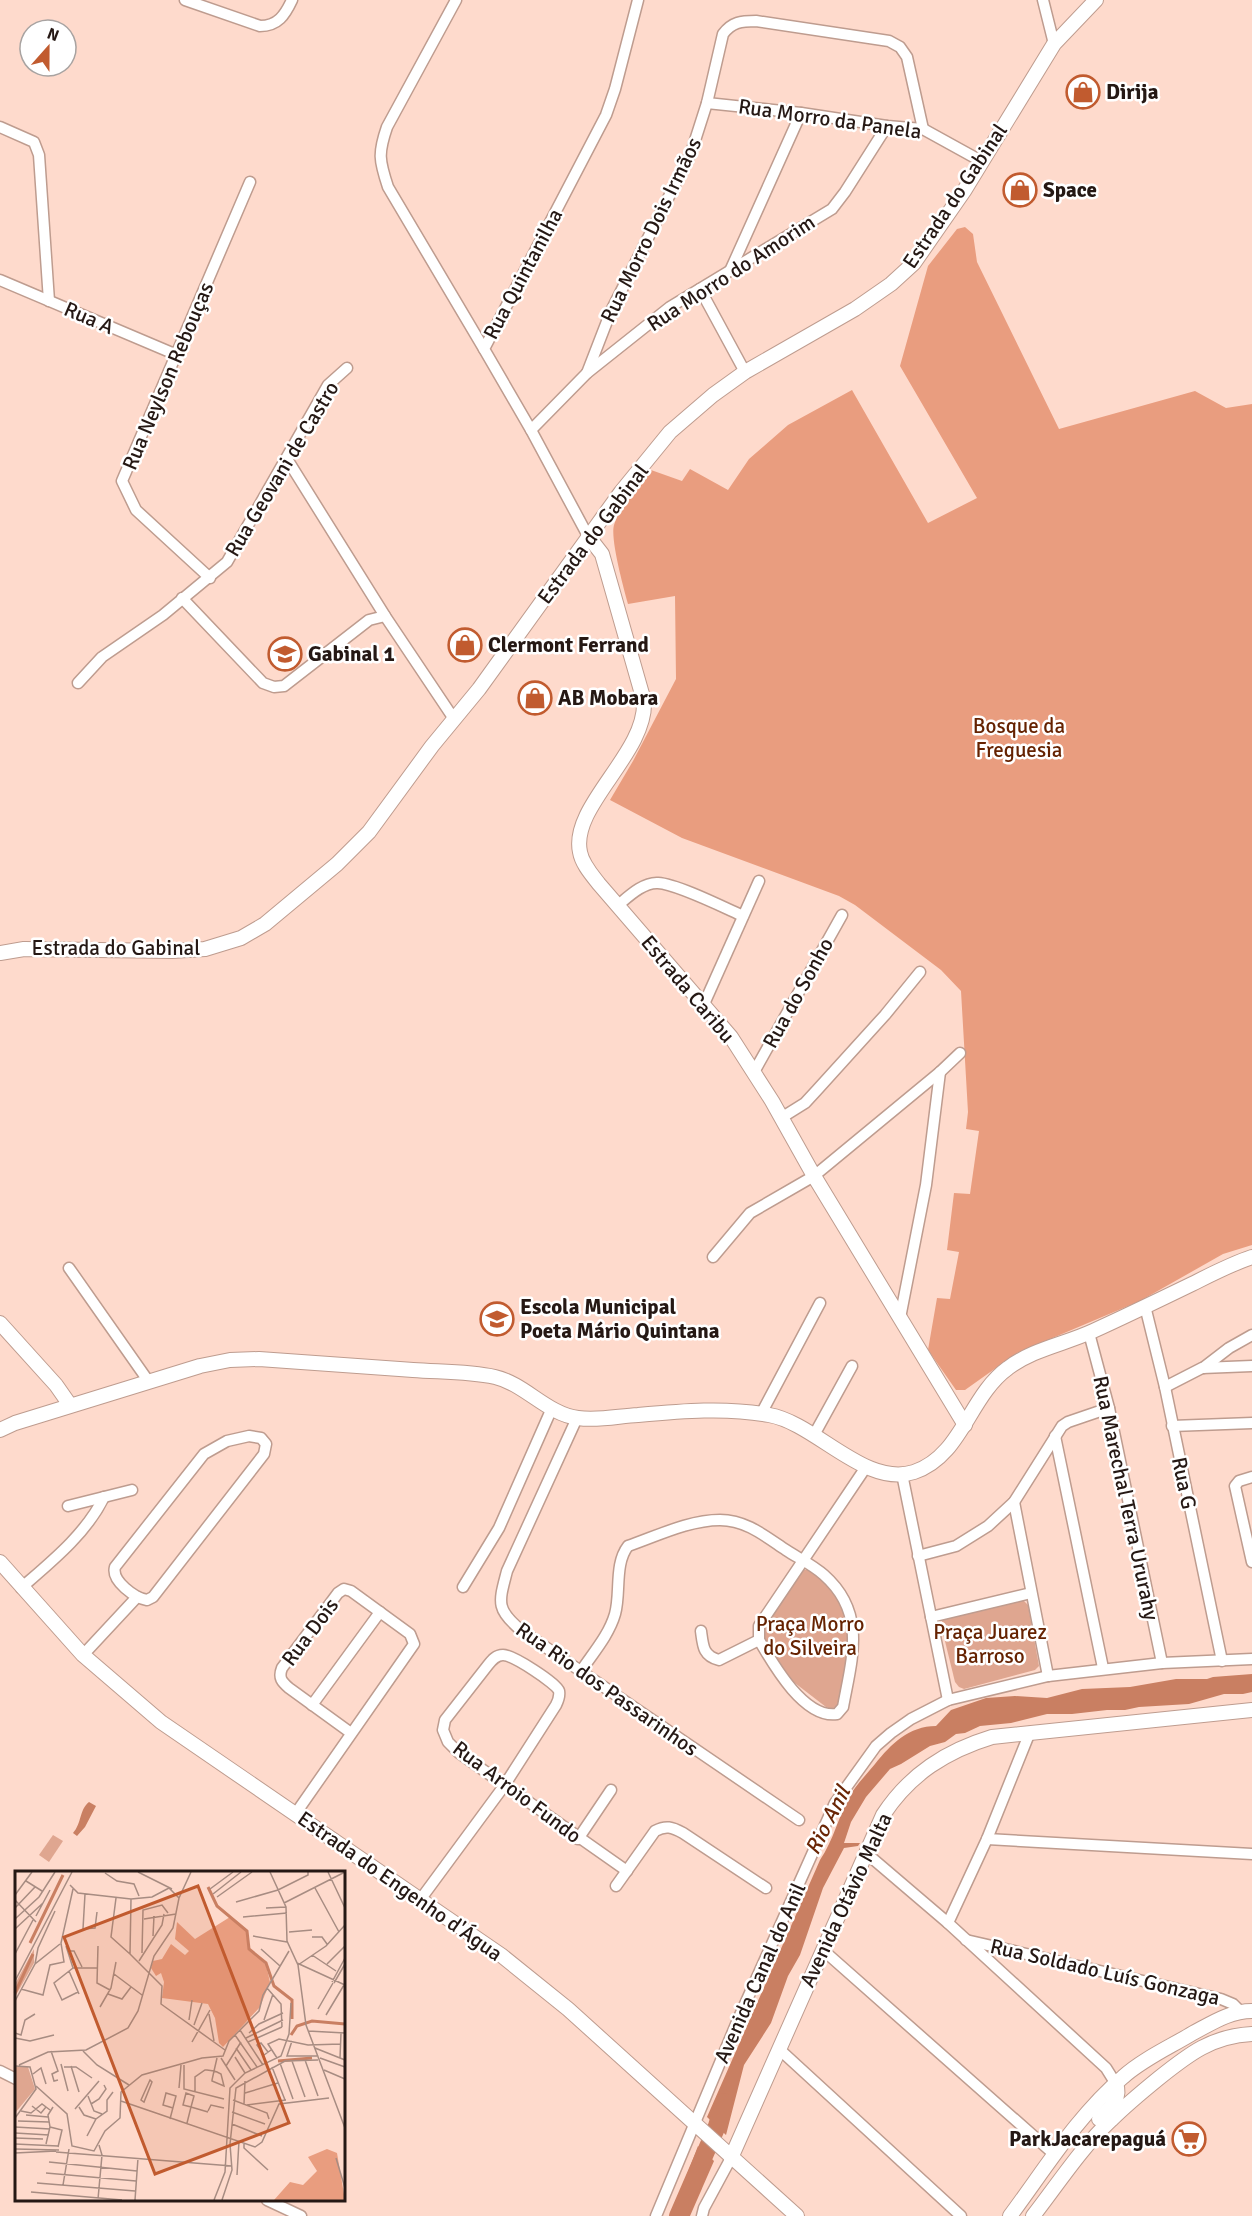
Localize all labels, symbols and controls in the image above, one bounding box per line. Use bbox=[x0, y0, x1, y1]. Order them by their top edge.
north arrow bbox=[18, 18, 78, 78]
text: N bbox=[44, 24, 62, 46]
shop icon: Dirija bbox=[1065, 74, 1101, 110]
place label: Dirija bbox=[1106, 79, 1159, 105]
street label: Rua Morro da Panela bbox=[737, 93, 923, 145]
street label: Estrada do Gabinal bbox=[897, 119, 1013, 273]
street label: Rua Morro Dois Irmãos bbox=[595, 133, 707, 327]
shop icon: Space bbox=[1002, 172, 1038, 208]
place label: Space bbox=[1043, 177, 1097, 203]
street label: Rua Quintanilha bbox=[478, 204, 568, 344]
street label: Rua Morro do Amorim bbox=[642, 209, 820, 337]
street label: Rua Neylson Rebouças bbox=[117, 278, 219, 474]
street label: Rua A bbox=[60, 296, 118, 340]
street label: Rua Geovani de Castro bbox=[219, 377, 345, 561]
street label: Estrada do Gabinal bbox=[532, 459, 654, 609]
shop icon: Clermont Ferrand bbox=[447, 627, 483, 663]
place label: Clermont Ferrand bbox=[488, 632, 649, 658]
school or university icon: Gabinal 1 bbox=[267, 636, 303, 672]
place label: Gabinal 1 bbox=[308, 641, 395, 667]
shop icon: AB Mobara bbox=[517, 680, 553, 716]
place label: AB Mobara bbox=[558, 685, 659, 711]
park label: Bosque da Freguesia bbox=[973, 713, 1065, 763]
street label: Estrada Caribu bbox=[635, 930, 741, 1048]
street label: Rua do Sonho bbox=[757, 933, 839, 1053]
street label: Estrada do Gabinal bbox=[32, 935, 200, 961]
place label: Escola Municipal Poeta Mário Quintana bbox=[520, 1294, 720, 1344]
school or university icon: Escola Municipal Poeta Mário Quintana bbox=[479, 1301, 515, 1337]
street label: Rua Marechal Terra Ururahy bbox=[1087, 1373, 1165, 1623]
street label: Rua G bbox=[1166, 1455, 1202, 1511]
street label: Rua Dois bbox=[276, 1593, 344, 1671]
park label: Praça Morro do Silveira bbox=[756, 1611, 864, 1661]
street label: Rua Rio dos Passarinhos bbox=[511, 1616, 703, 1762]
park label: Praça Juarez Barroso bbox=[933, 1619, 1047, 1669]
street label: Rua Arroio Fundo bbox=[448, 1735, 586, 1849]
water label: Rio Anil bbox=[799, 1780, 857, 1859]
street label: Estrada do Engenho d'Água bbox=[292, 1805, 508, 1967]
street label: Avenida Otávio Malta bbox=[794, 1809, 898, 1991]
inset map bbox=[15, 1871, 345, 2201]
street label: Avenida Canal do Anil bbox=[709, 1879, 811, 2067]
street label: Rua Soldado Luís Gonzaga bbox=[988, 1933, 1222, 2011]
supermarket icon: ParkJacarepaguá bbox=[1171, 2121, 1207, 2157]
place label: ParkJacarepaguá bbox=[1009, 2126, 1166, 2152]

